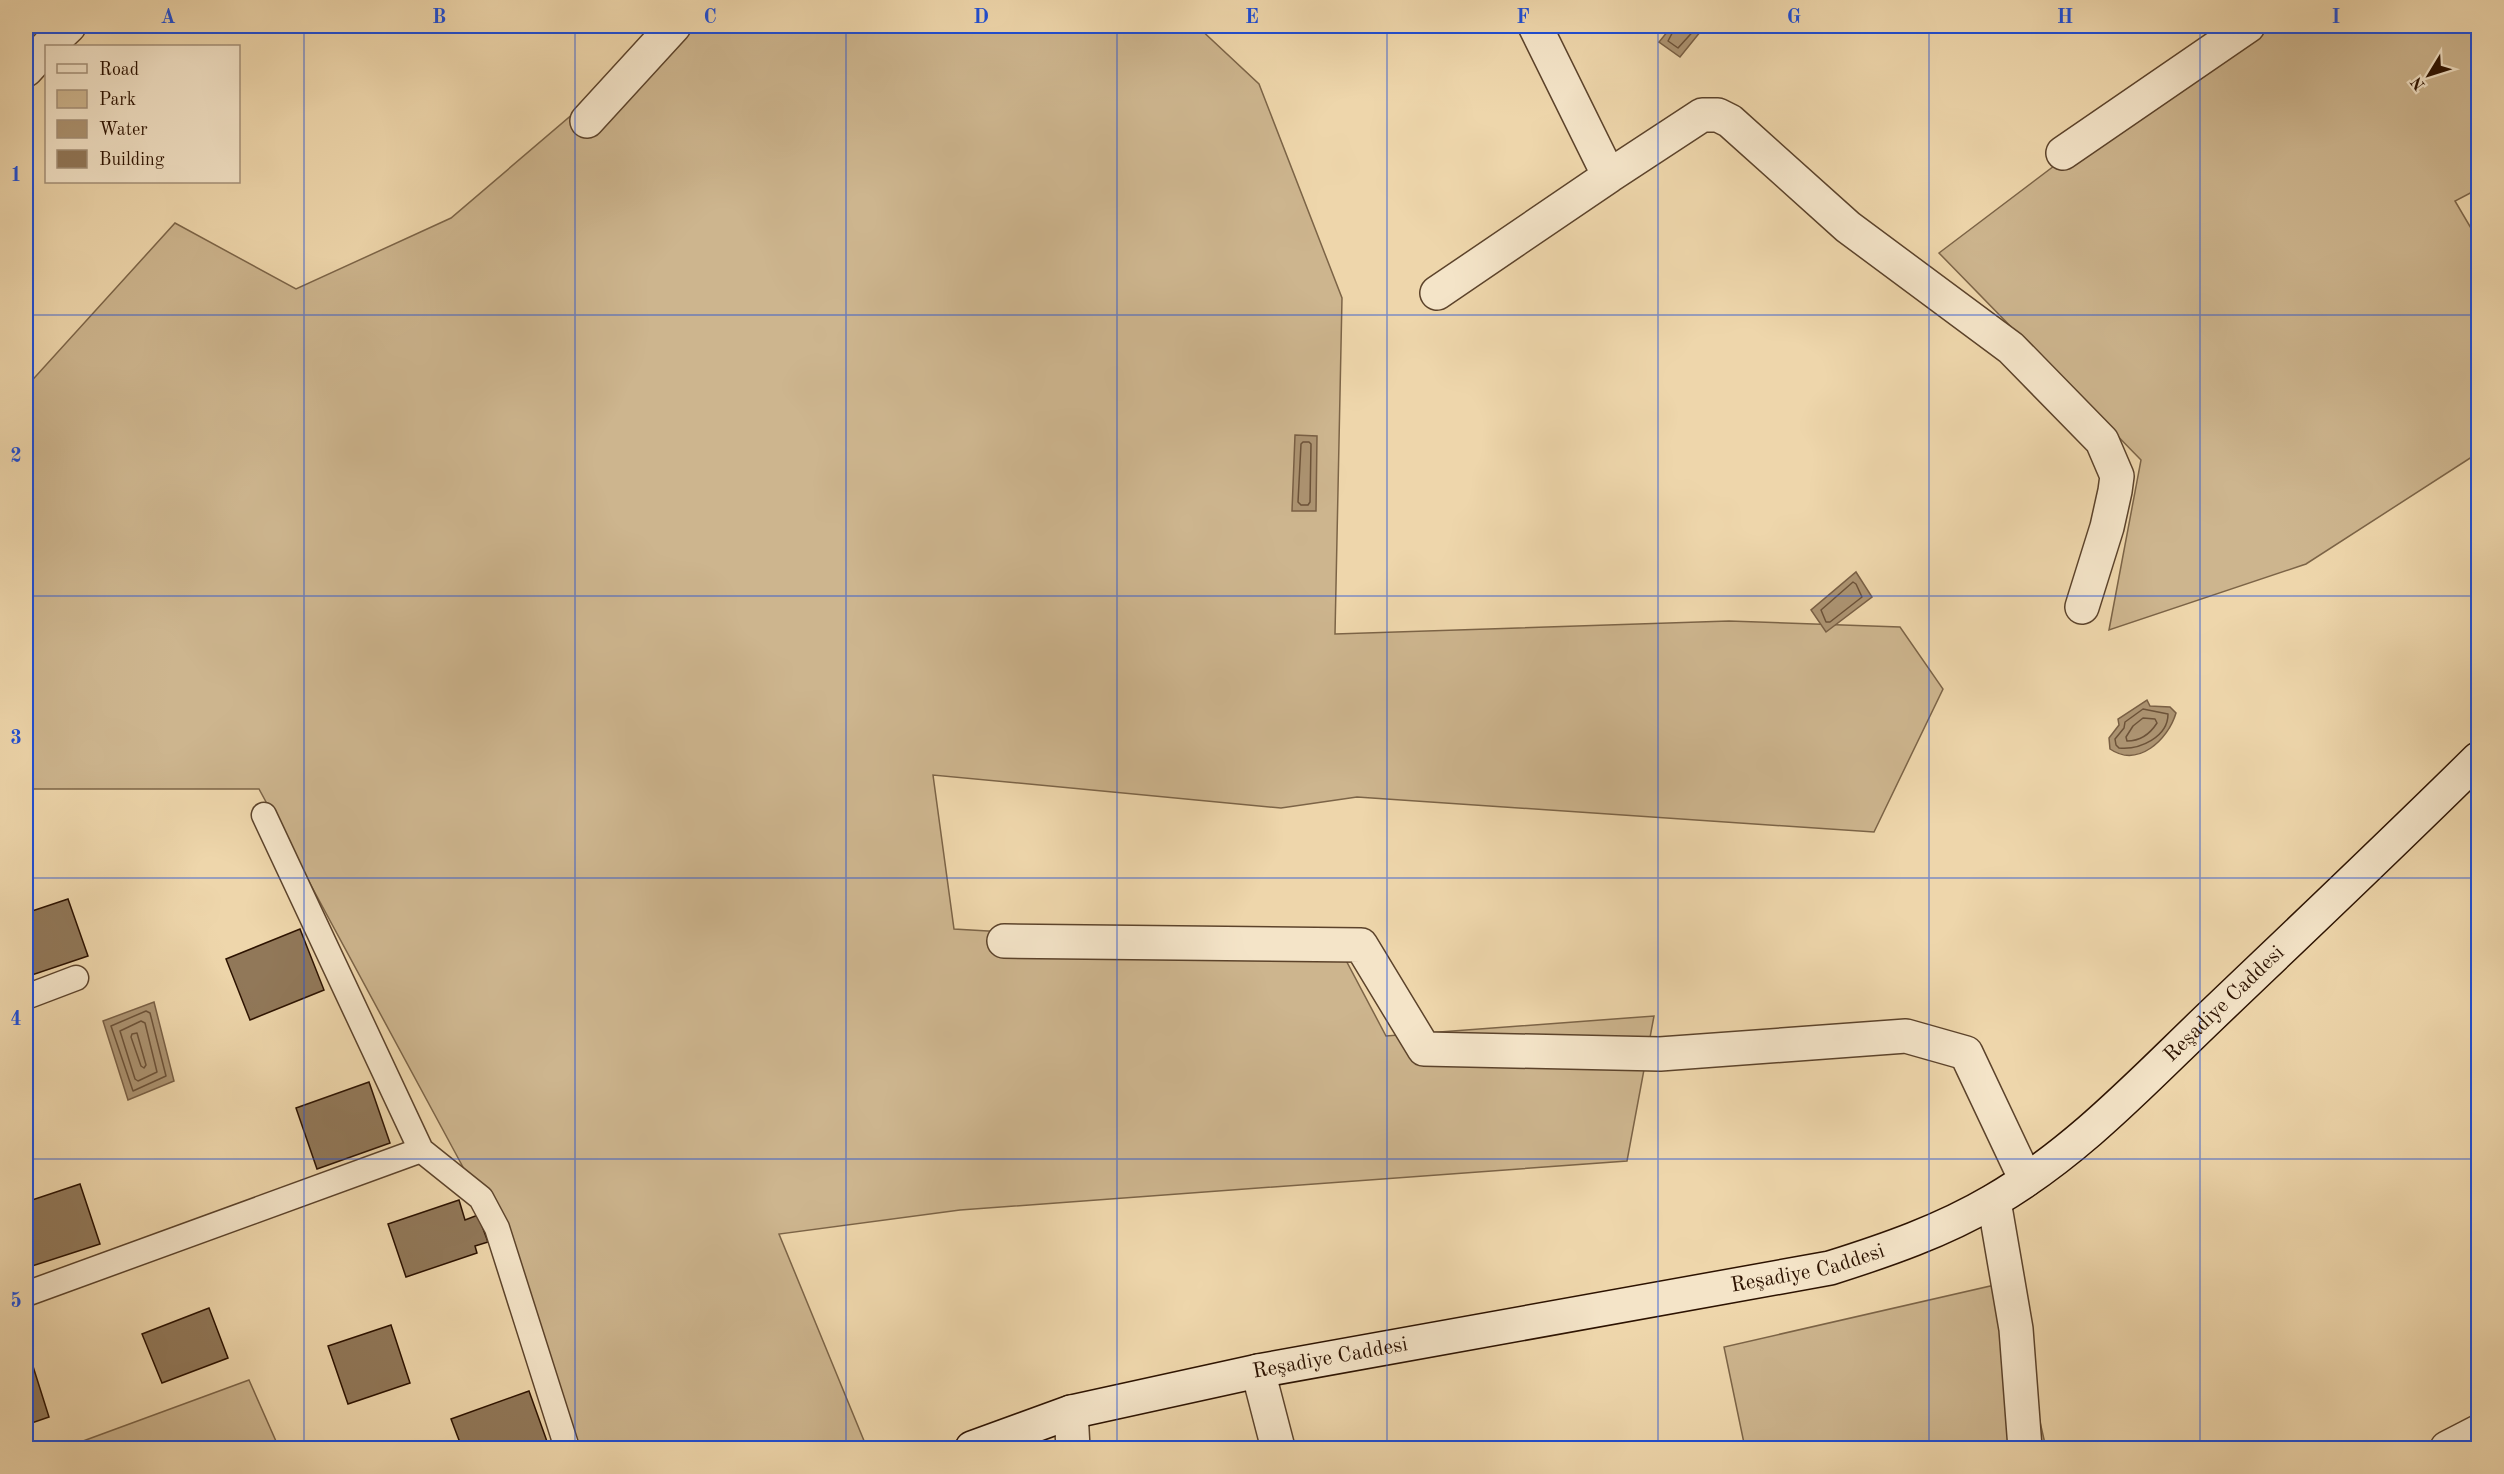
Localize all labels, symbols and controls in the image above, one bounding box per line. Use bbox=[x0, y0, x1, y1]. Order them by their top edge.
text: A bbox=[160, 8, 176, 28]
text: B bbox=[432, 8, 446, 28]
text: C bbox=[703, 8, 717, 28]
text: D bbox=[973, 8, 989, 28]
text: E bbox=[1245, 8, 1259, 28]
text: F bbox=[1516, 8, 1530, 28]
text: G bbox=[1787, 8, 1801, 28]
text: H bbox=[2057, 8, 2073, 28]
text: I bbox=[2332, 8, 2340, 28]
legend bbox=[45, 45, 240, 183]
north arrow bbox=[2399, 45, 2459, 105]
text: Road bbox=[99, 61, 139, 79]
text: N bbox=[2408, 73, 2429, 93]
text: Park bbox=[99, 91, 136, 109]
text: Water bbox=[99, 121, 148, 139]
text: Building bbox=[99, 151, 165, 169]
text: 1 bbox=[10, 166, 22, 186]
text: 2 bbox=[10, 447, 22, 467]
text: 3 bbox=[10, 729, 22, 749]
street label: Reşadiye Caddesi bbox=[2160, 942, 2288, 1066]
text: 4 bbox=[10, 1010, 22, 1030]
street label: Reşadiye Caddesi bbox=[1729, 1240, 1887, 1296]
text: 5 bbox=[10, 1291, 22, 1312]
street label: Reşadiye Caddesi bbox=[1251, 1334, 1409, 1382]

